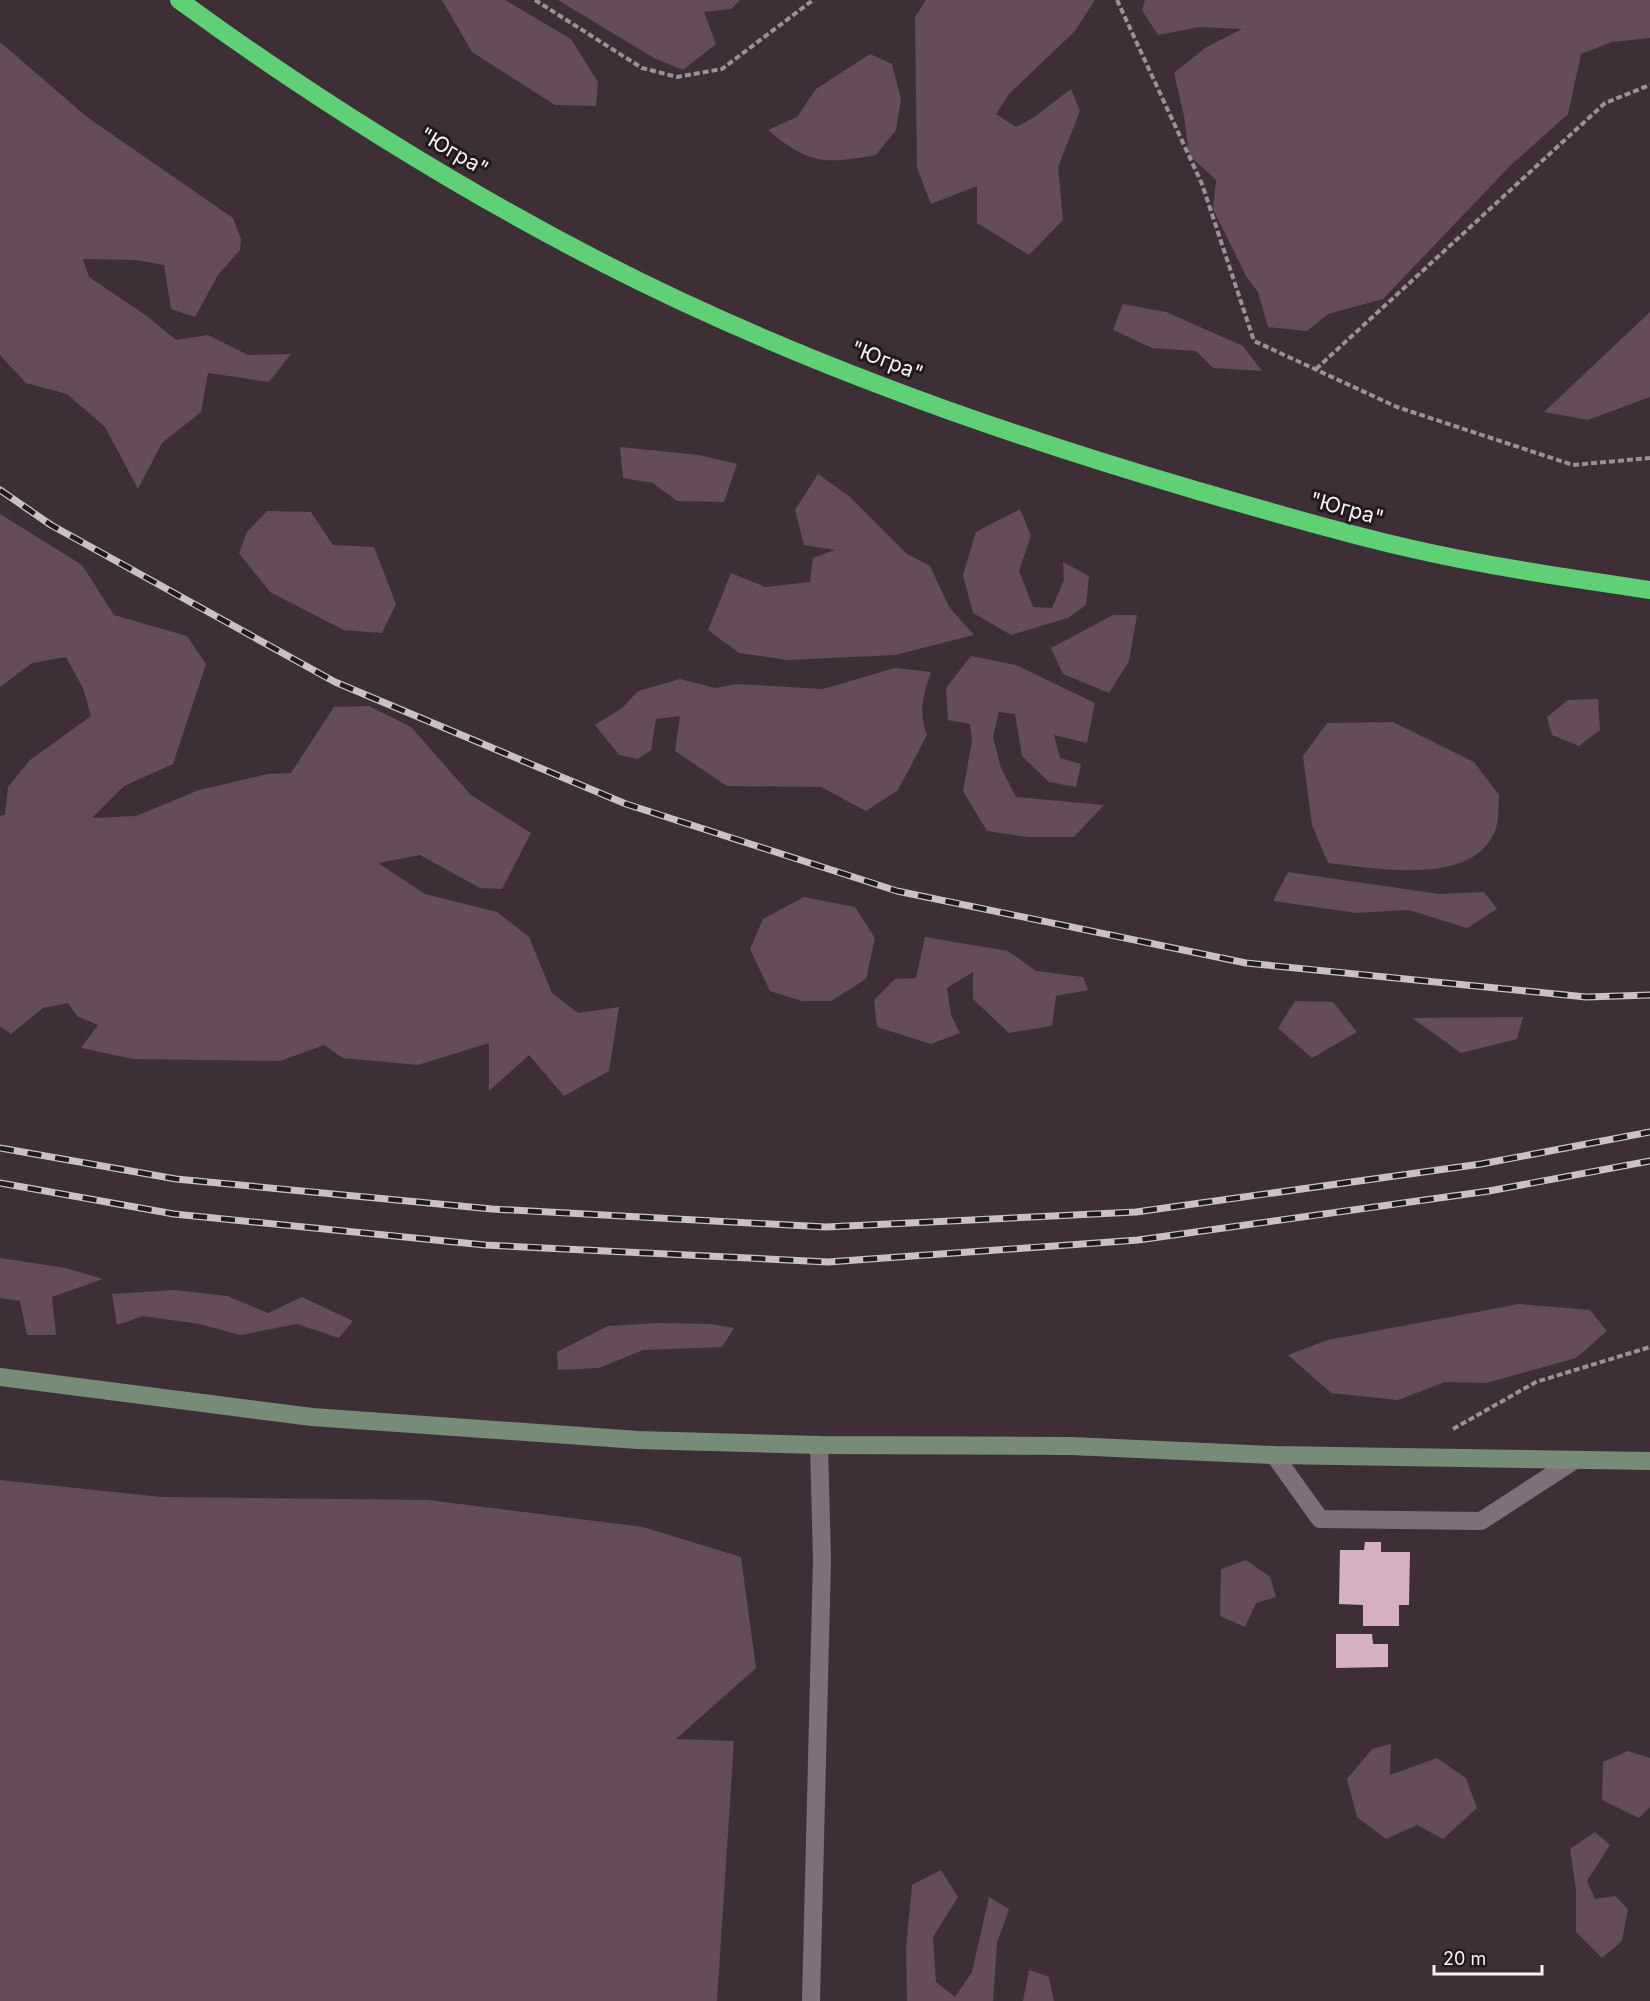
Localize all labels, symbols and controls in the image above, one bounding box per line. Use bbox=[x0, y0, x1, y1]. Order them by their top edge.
street label: "Югра" bbox=[415, 122, 493, 181]
street label: "Югра" bbox=[848, 335, 927, 386]
street label: "Югра" bbox=[1308, 487, 1387, 530]
scale bar bbox=[1434, 1938, 1542, 1976]
text: 20 m bbox=[1443, 1948, 1486, 1969]

